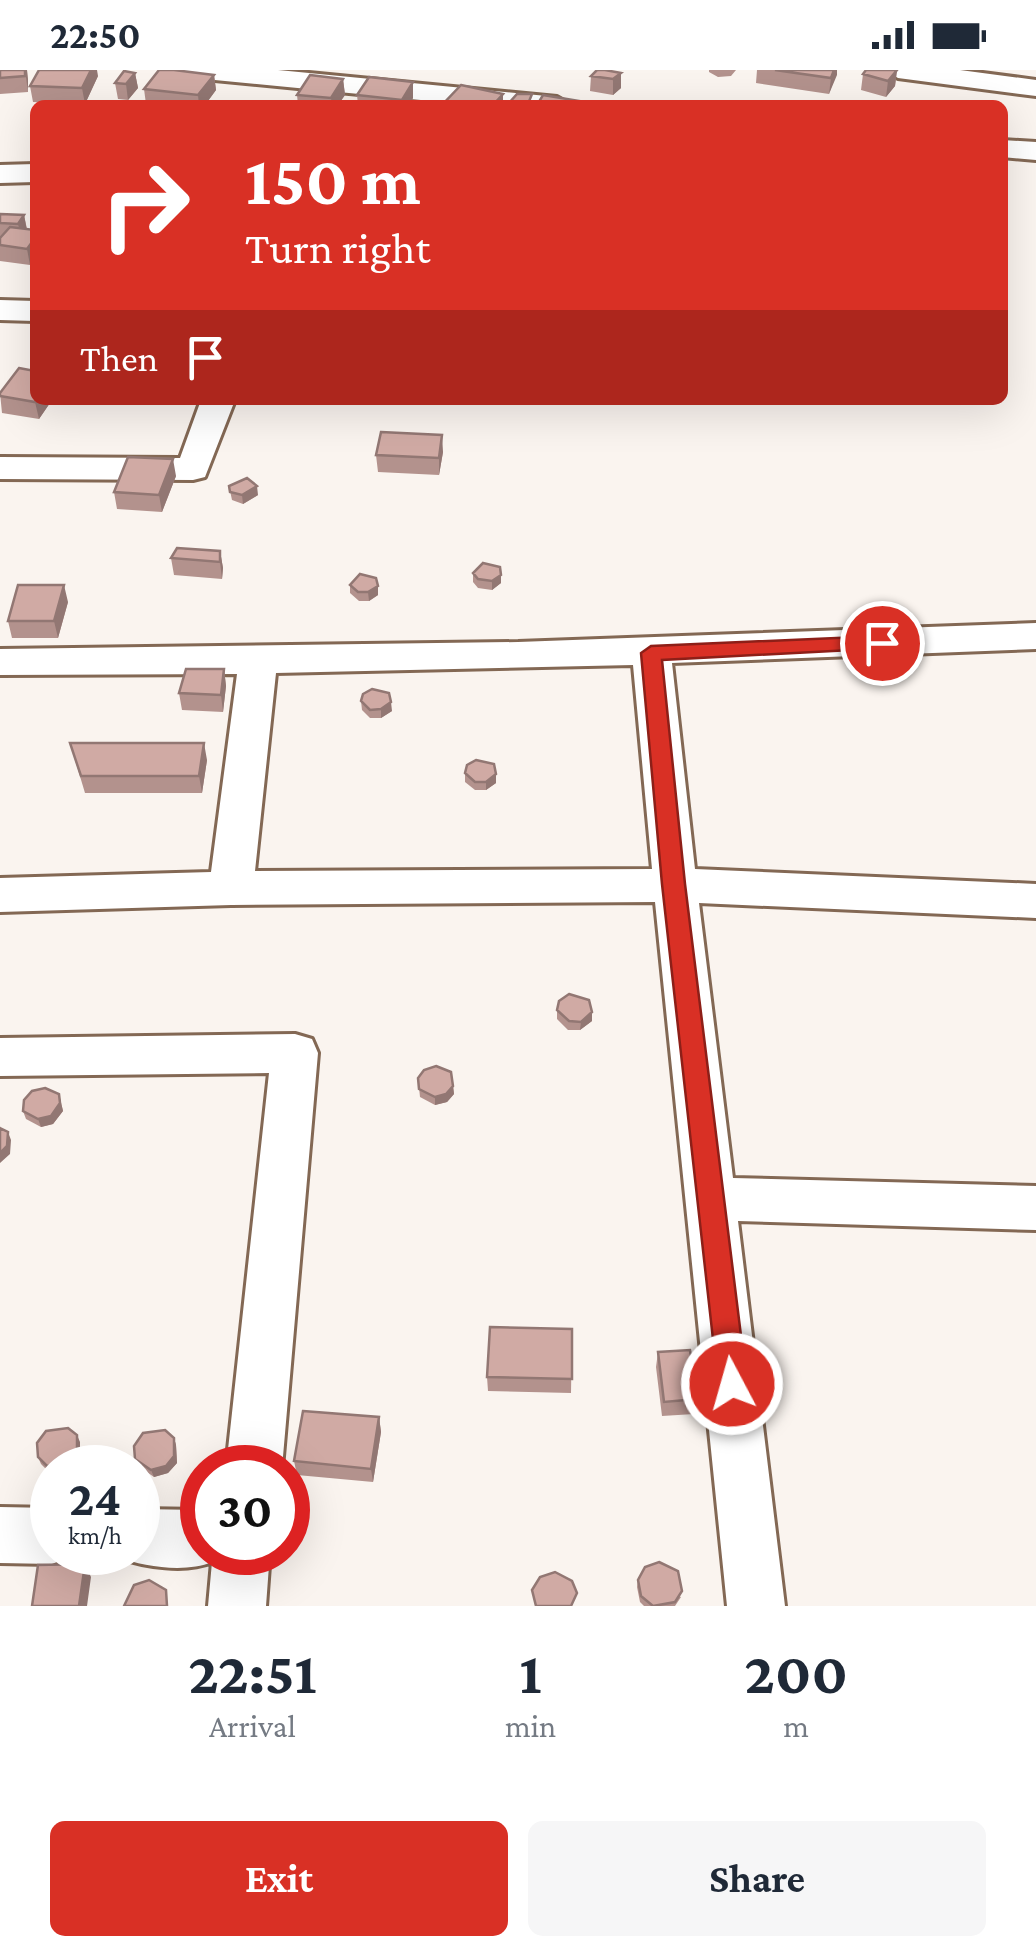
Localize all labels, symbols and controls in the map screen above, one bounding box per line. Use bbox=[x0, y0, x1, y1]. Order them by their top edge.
text: 22:50 bbox=[50, 14, 141, 56]
icon: right bbox=[80, 140, 210, 270]
text: 150 m bbox=[245, 141, 421, 219]
text: Turn right bbox=[245, 223, 430, 273]
icon: arrive bbox=[178, 330, 233, 385]
text: Then bbox=[80, 337, 158, 379]
pin bbox=[840, 601, 925, 686]
icon: arrive bbox=[855, 616, 910, 671]
position arrow bbox=[680, 1332, 784, 1436]
speed limit sign: 30 bbox=[180, 1445, 310, 1575]
text: 24 bbox=[69, 1470, 121, 1526]
text: km/h bbox=[68, 1522, 122, 1549]
text: 22:51 bbox=[188, 1639, 317, 1706]
text: 1 bbox=[519, 1639, 542, 1706]
text: 200 bbox=[744, 1639, 848, 1706]
text: Arrival bbox=[209, 1708, 296, 1744]
text: min bbox=[505, 1708, 556, 1744]
text: m bbox=[783, 1708, 809, 1744]
button: Exit bbox=[50, 1821, 508, 1936]
button: Share bbox=[528, 1821, 986, 1936]

